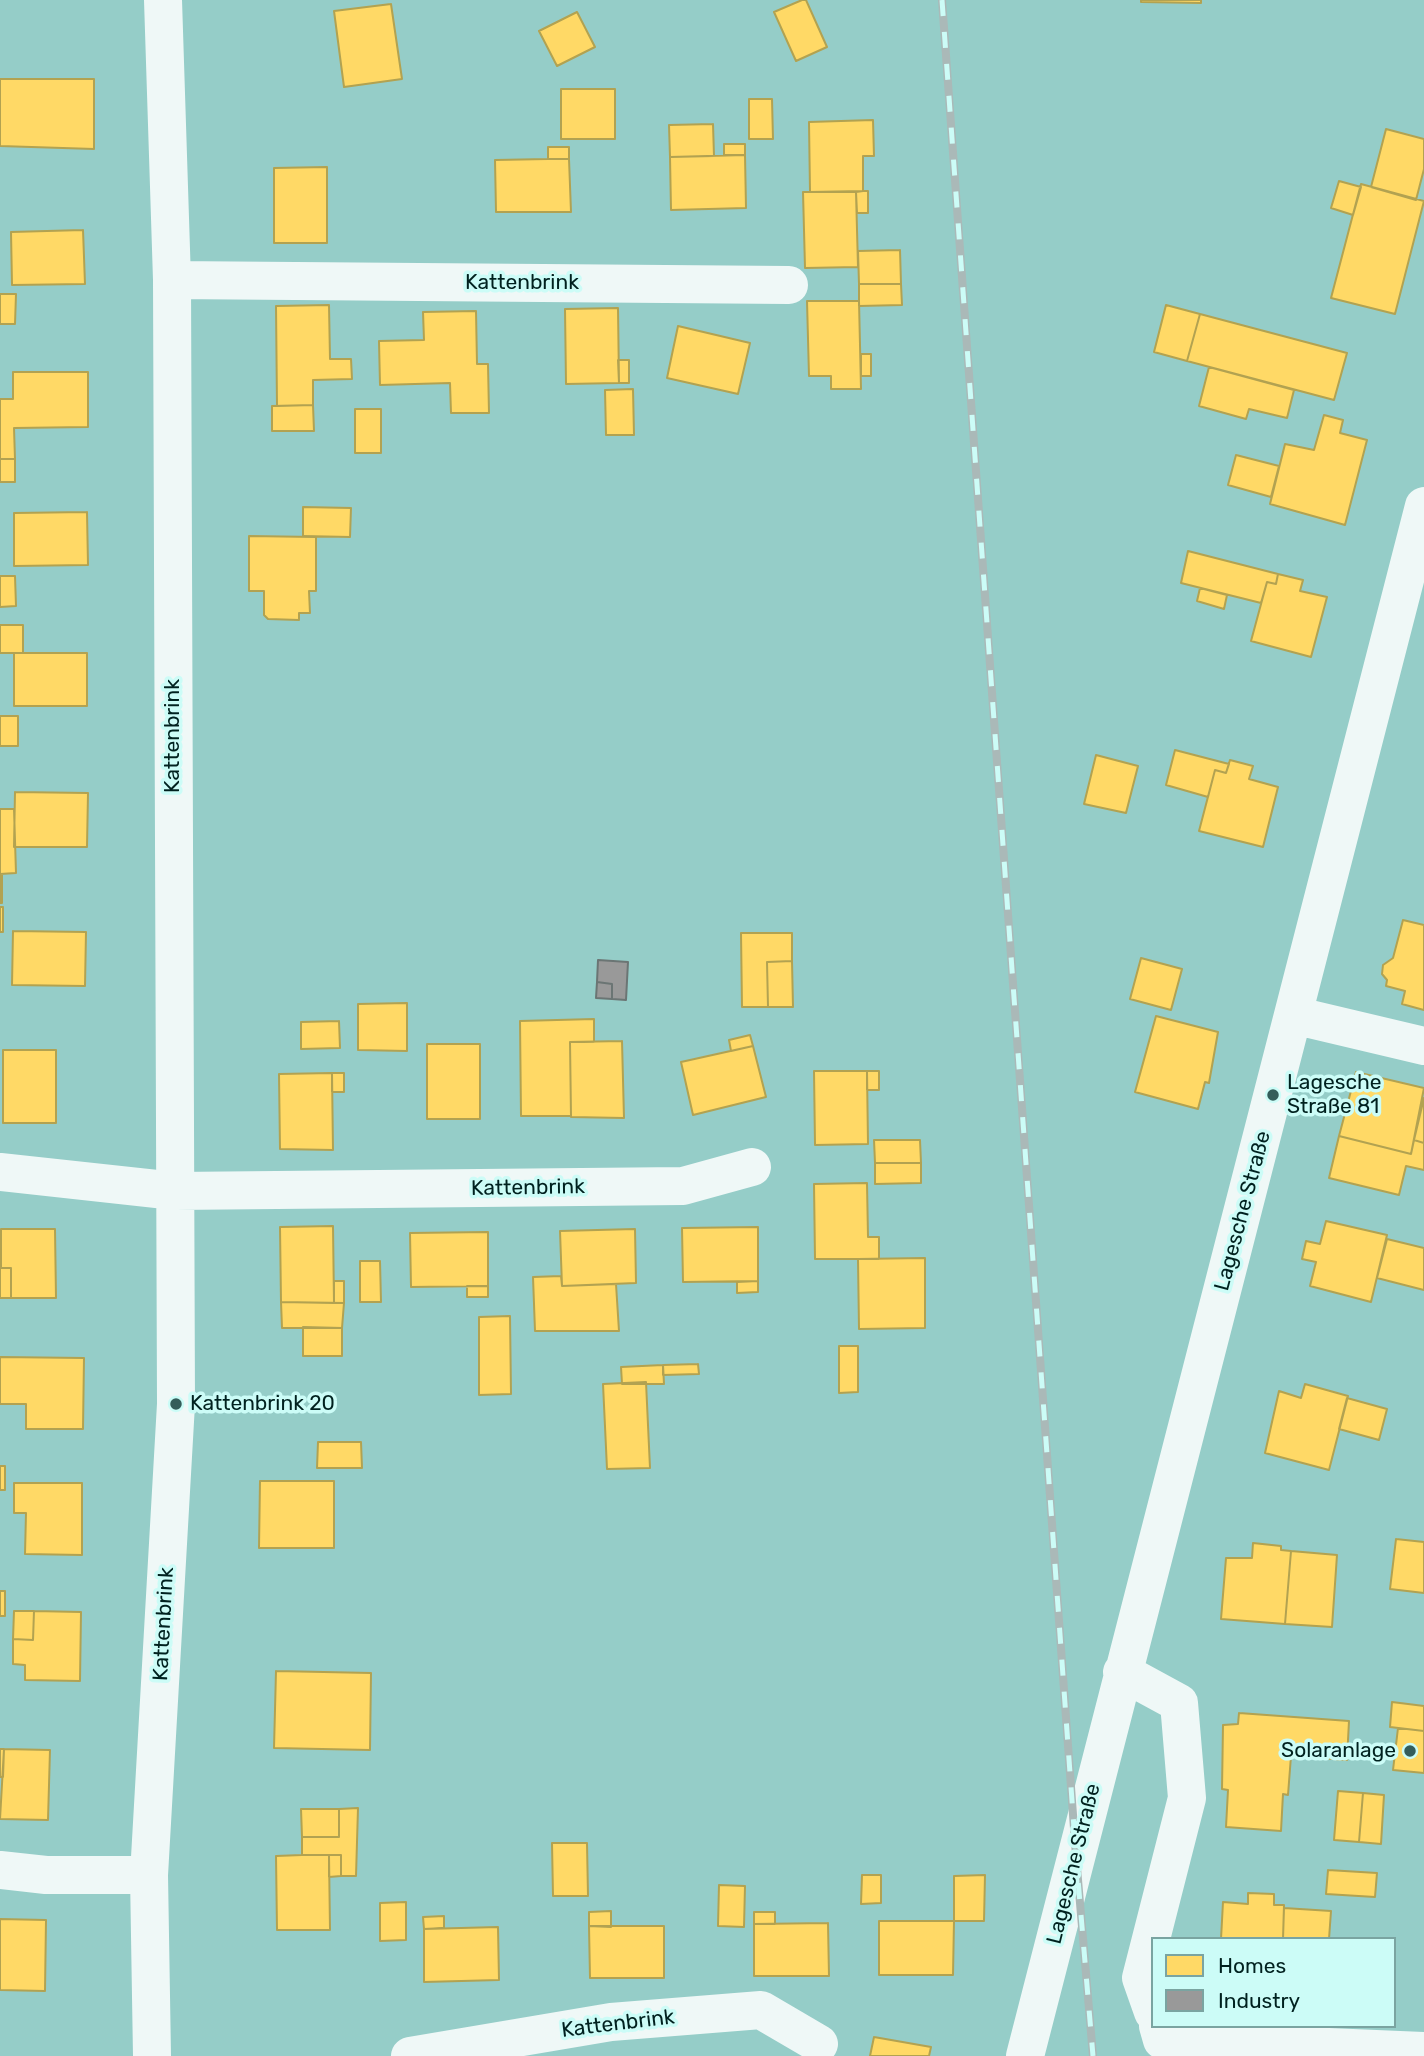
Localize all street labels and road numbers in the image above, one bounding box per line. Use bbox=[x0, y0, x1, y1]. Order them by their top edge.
street label: Kattenbrink bbox=[465, 270, 579, 296]
street label: Kattenbrink bbox=[160, 679, 186, 793]
street label: Lagesche Straße bbox=[1210, 1128, 1276, 1294]
street label: Kattenbrink bbox=[471, 1174, 585, 1202]
street label: Kattenbrink bbox=[148, 1566, 180, 1682]
street label: Lagesche Straße bbox=[1042, 1781, 1106, 1947]
street label: Kattenbrink bbox=[560, 2005, 676, 2043]

